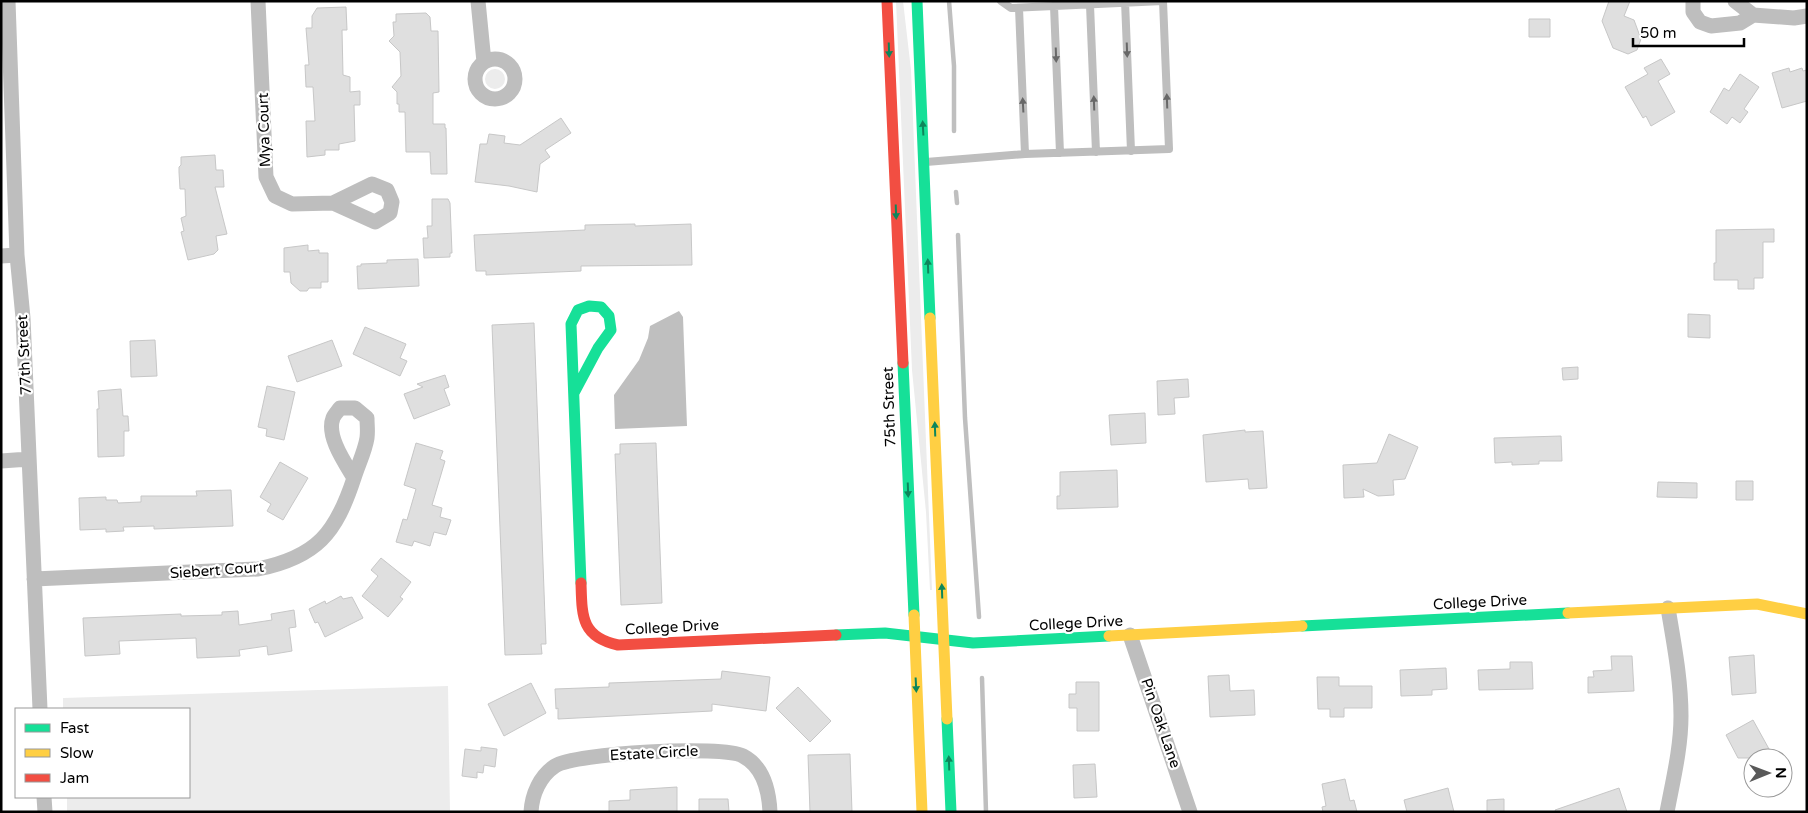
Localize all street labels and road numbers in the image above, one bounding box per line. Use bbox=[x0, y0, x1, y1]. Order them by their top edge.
street label: Mya Court bbox=[254, 92, 274, 168]
street label: 77th Street bbox=[13, 314, 35, 396]
street label: 75th Street bbox=[879, 366, 899, 448]
street label: Siebert Court bbox=[169, 558, 265, 582]
street label: College Drive bbox=[1433, 591, 1527, 613]
street label: College Drive bbox=[1029, 612, 1123, 634]
street label: College Drive bbox=[625, 616, 719, 638]
street label: Pin Oak Lane bbox=[1137, 676, 1185, 770]
street label: Estate Circle bbox=[609, 742, 699, 764]

